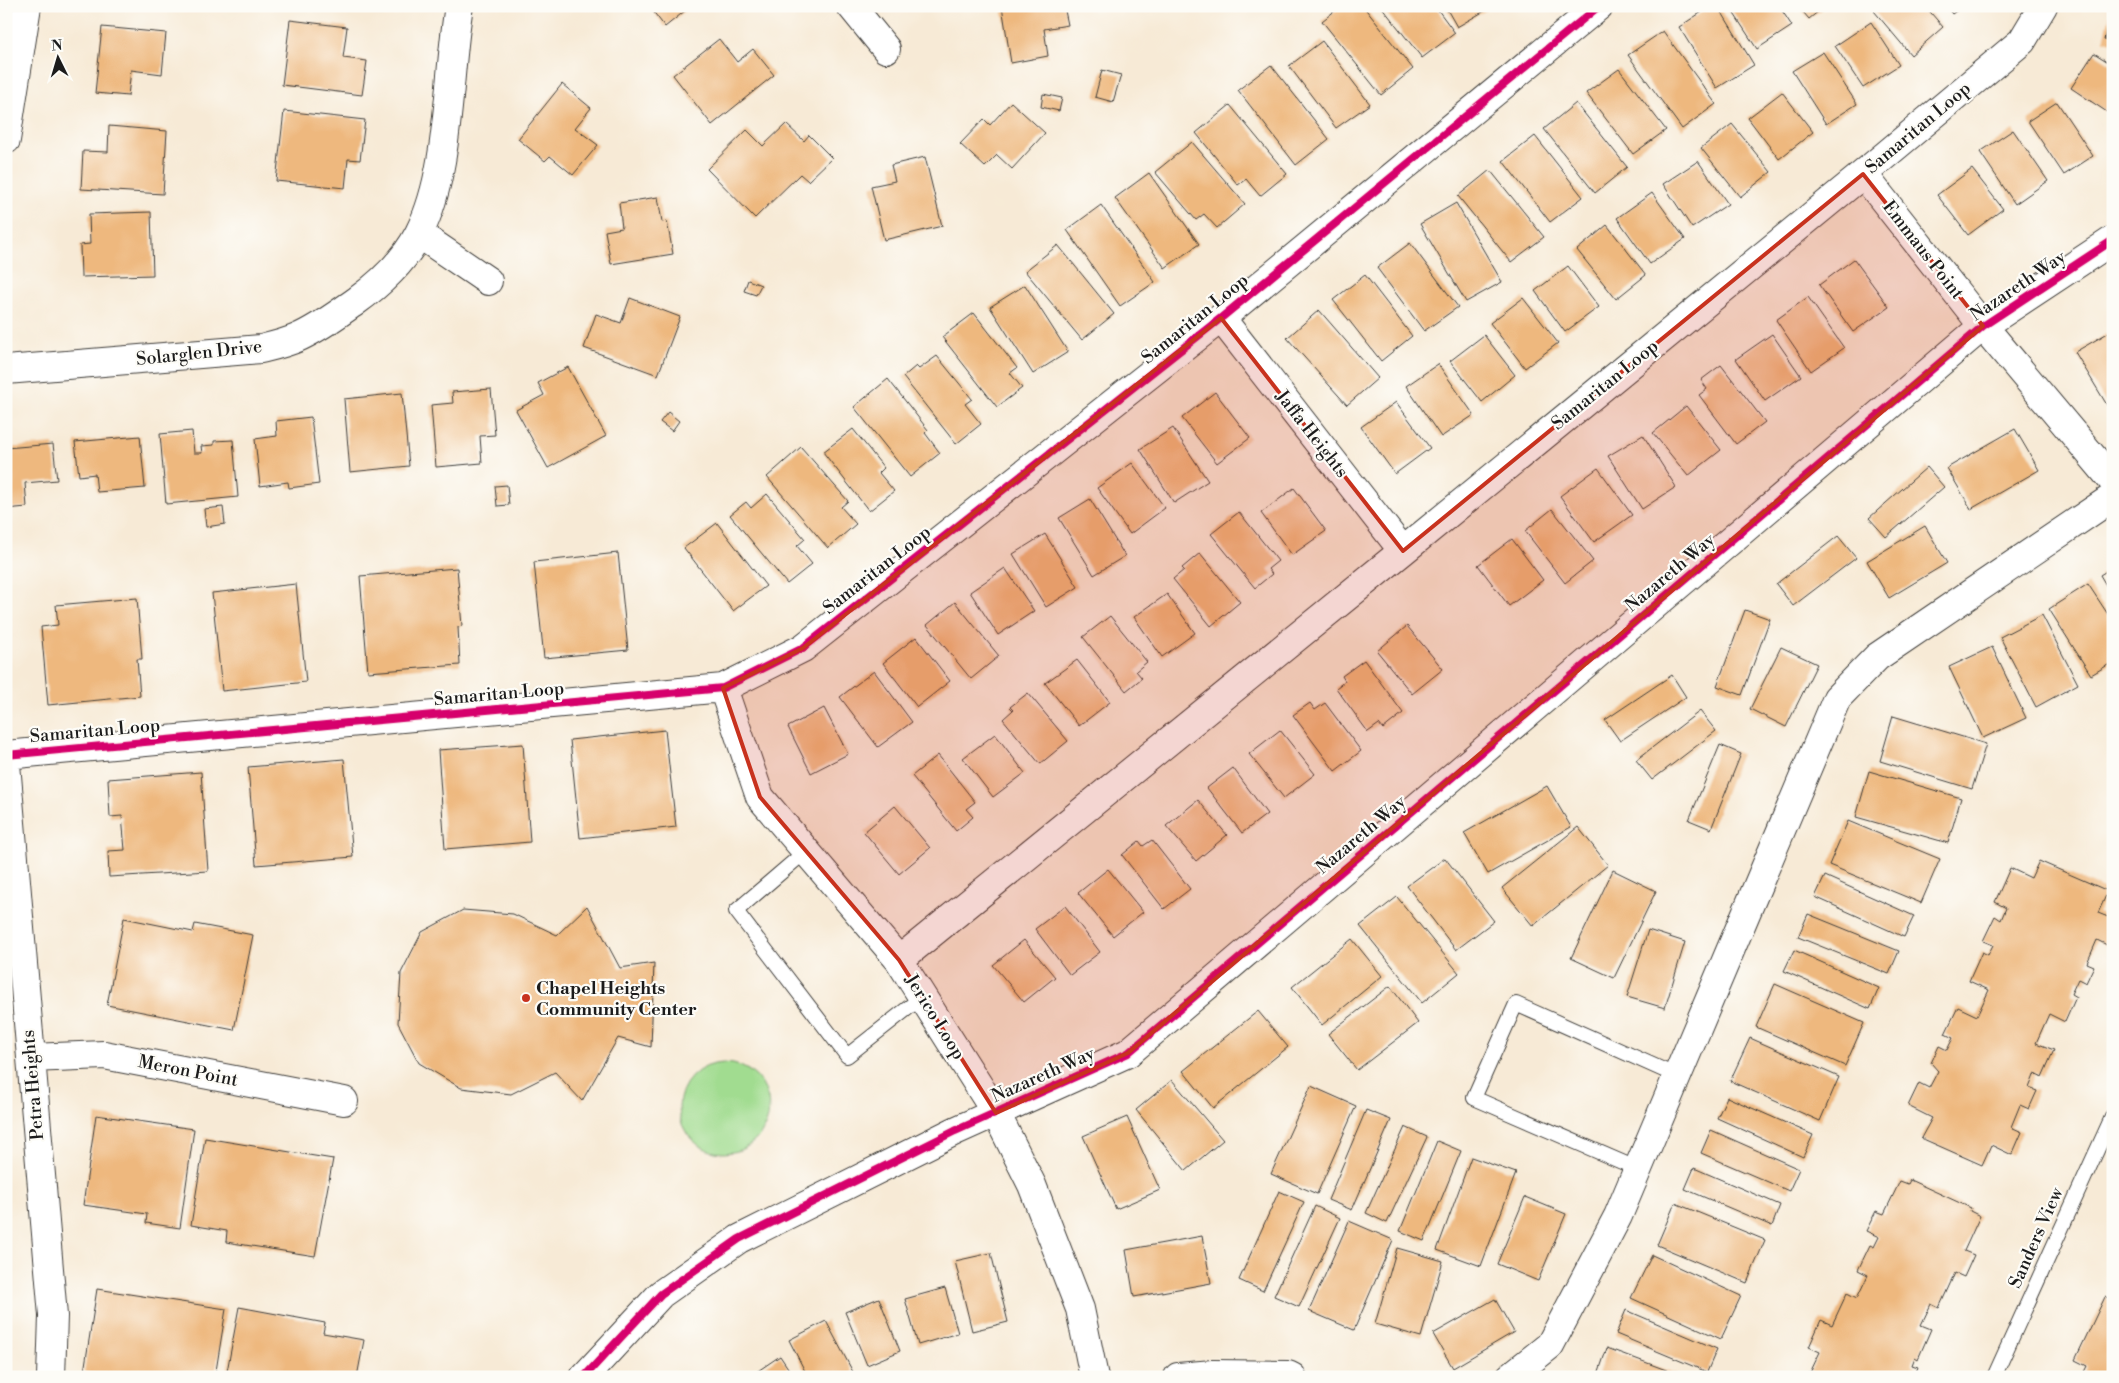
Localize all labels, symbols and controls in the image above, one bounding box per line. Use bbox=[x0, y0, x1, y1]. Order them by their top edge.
north arrow bbox=[32, 32, 82, 82]
text: N bbox=[51, 37, 63, 55]
street label: Samaritan Loop bbox=[1860, 77, 1976, 179]
street label: Emmaus Point bbox=[1877, 196, 1969, 305]
street label: Nazareth Way bbox=[1966, 245, 2070, 326]
street label: Samaritan Loop bbox=[1137, 269, 1253, 369]
street label: Solarglen Drive bbox=[135, 335, 263, 371]
street label: Samaritan Loop bbox=[1547, 335, 1663, 435]
street label: Jaffa Heights bbox=[1270, 385, 1353, 483]
street label: Samaritan Loop bbox=[818, 521, 936, 619]
street label: Nazareth Way bbox=[1620, 528, 1720, 617]
street label: Samaritan Loop bbox=[433, 677, 565, 711]
street label: Samaritan Loop bbox=[29, 714, 161, 748]
street label: Nazareth Way bbox=[1311, 790, 1411, 879]
street label: Jerico Loop bbox=[899, 969, 970, 1064]
place label: Chapel Heights Community Center bbox=[536, 977, 697, 1021]
marker: Chapel Heights Community Center bbox=[520, 992, 532, 1004]
street label: Petra Heights bbox=[17, 1029, 49, 1141]
street label: Nazareth Way bbox=[988, 1042, 1098, 1108]
street label: Meron Point bbox=[136, 1050, 241, 1092]
street label: Sanders View bbox=[2004, 1183, 2069, 1292]

